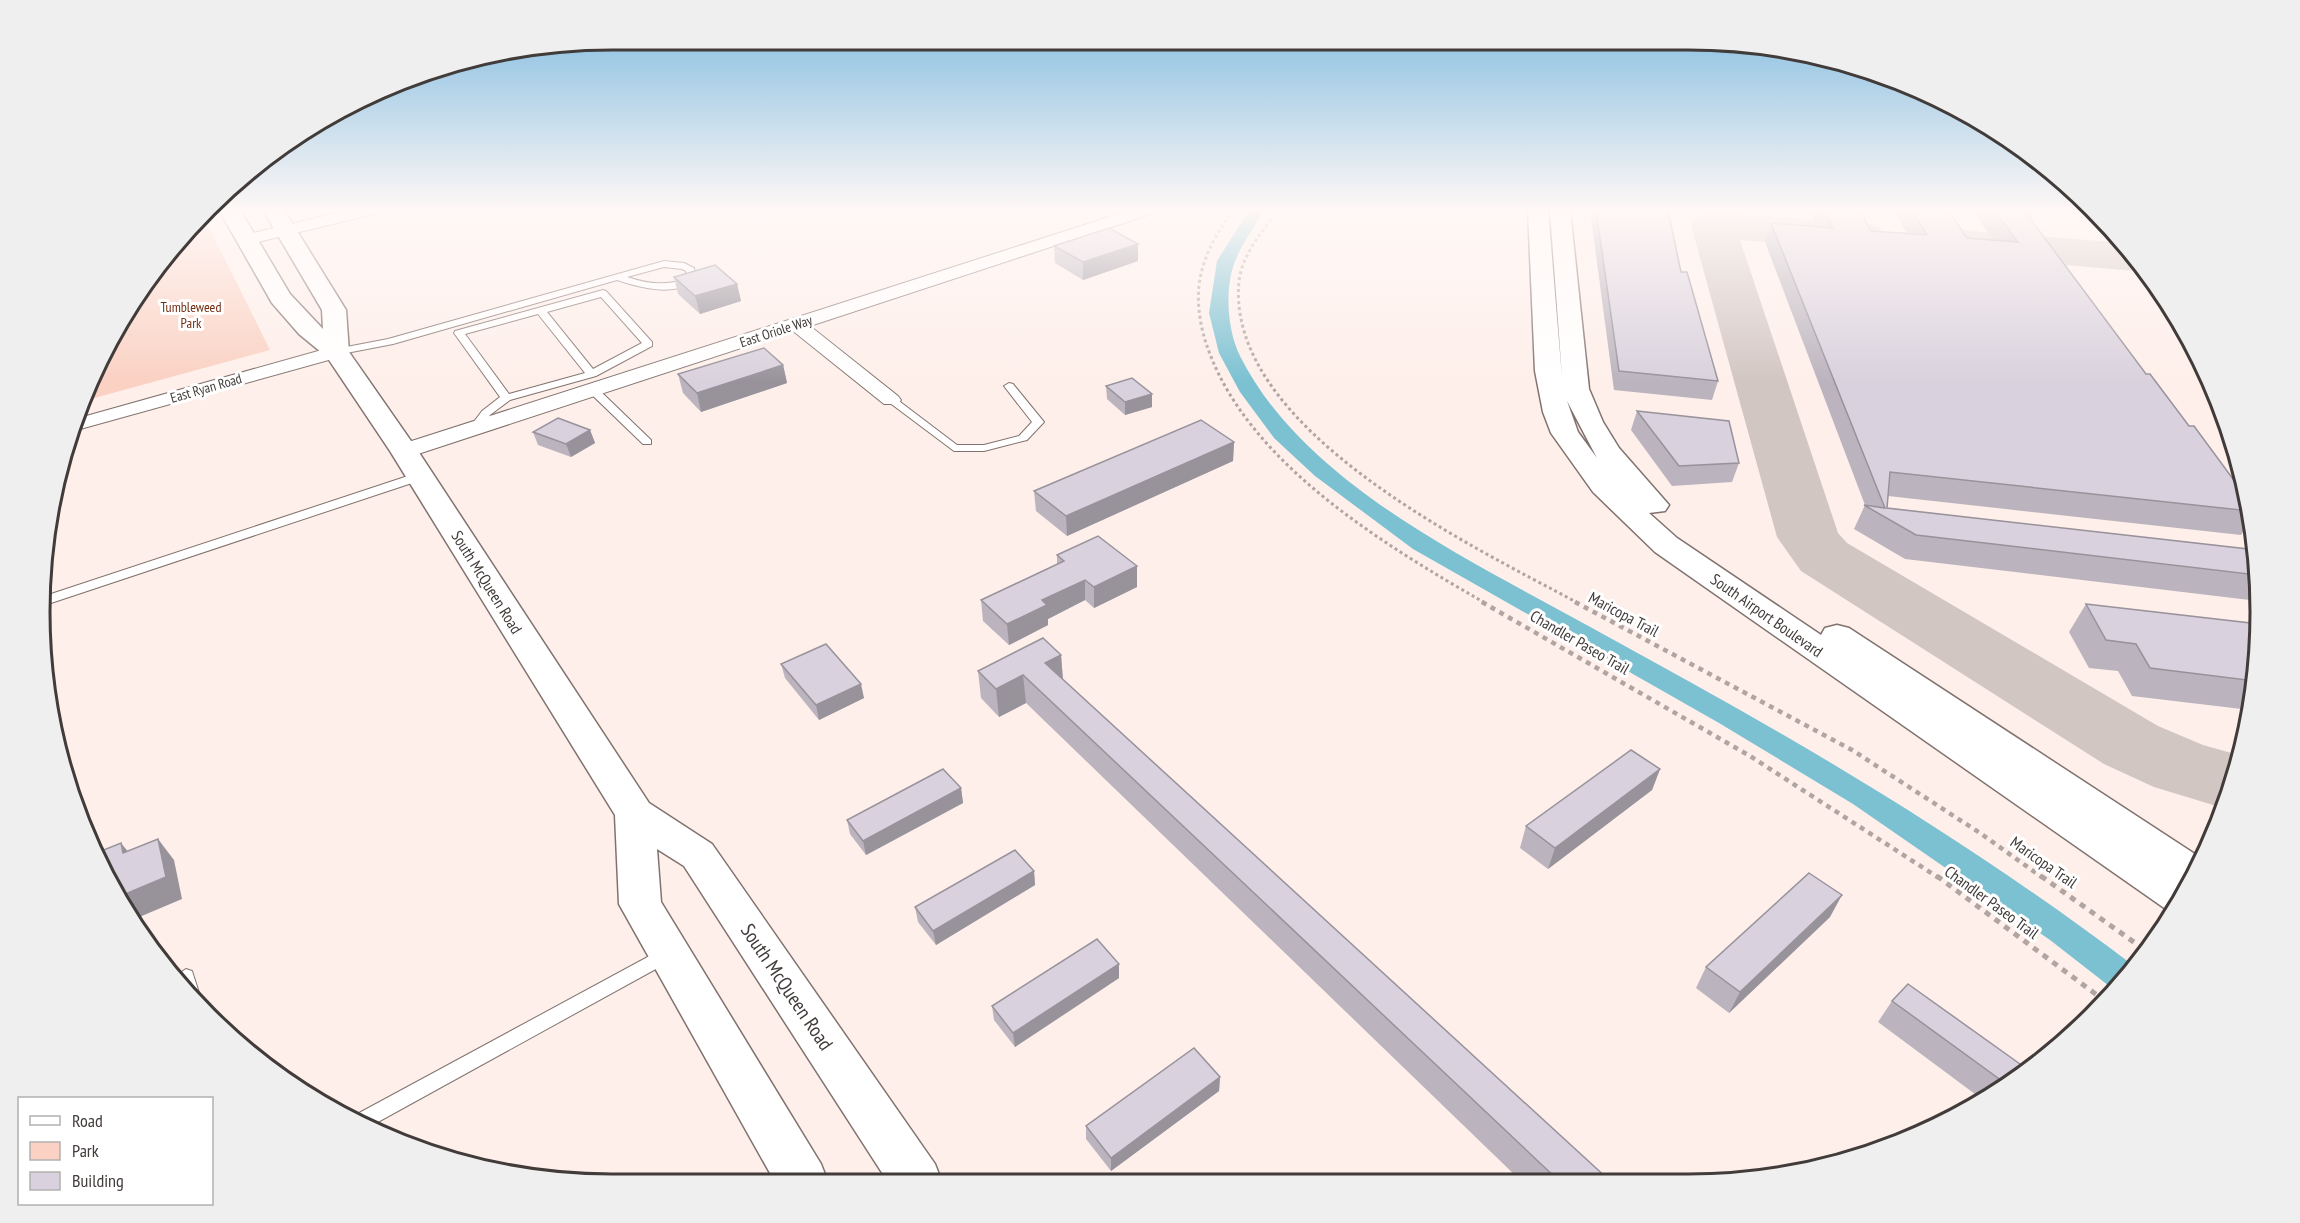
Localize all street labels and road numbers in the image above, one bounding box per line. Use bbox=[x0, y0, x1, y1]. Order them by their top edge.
street label: East Oriole Way bbox=[737, 311, 815, 351]
street label: East Ryan Road bbox=[168, 369, 244, 407]
street label: South McQueen Road bbox=[447, 527, 527, 637]
street label: South Airport Boulevard bbox=[1707, 569, 1827, 661]
street label: Maricopa Trail bbox=[1585, 587, 1663, 641]
street label: Chandler Paseo Trail bbox=[1527, 605, 1634, 679]
street label: Maricopa Trail bbox=[2007, 832, 2081, 892]
street label: Chandler Paseo Trail bbox=[1941, 861, 2043, 943]
street label: South McQueen Road bbox=[735, 919, 839, 1055]

